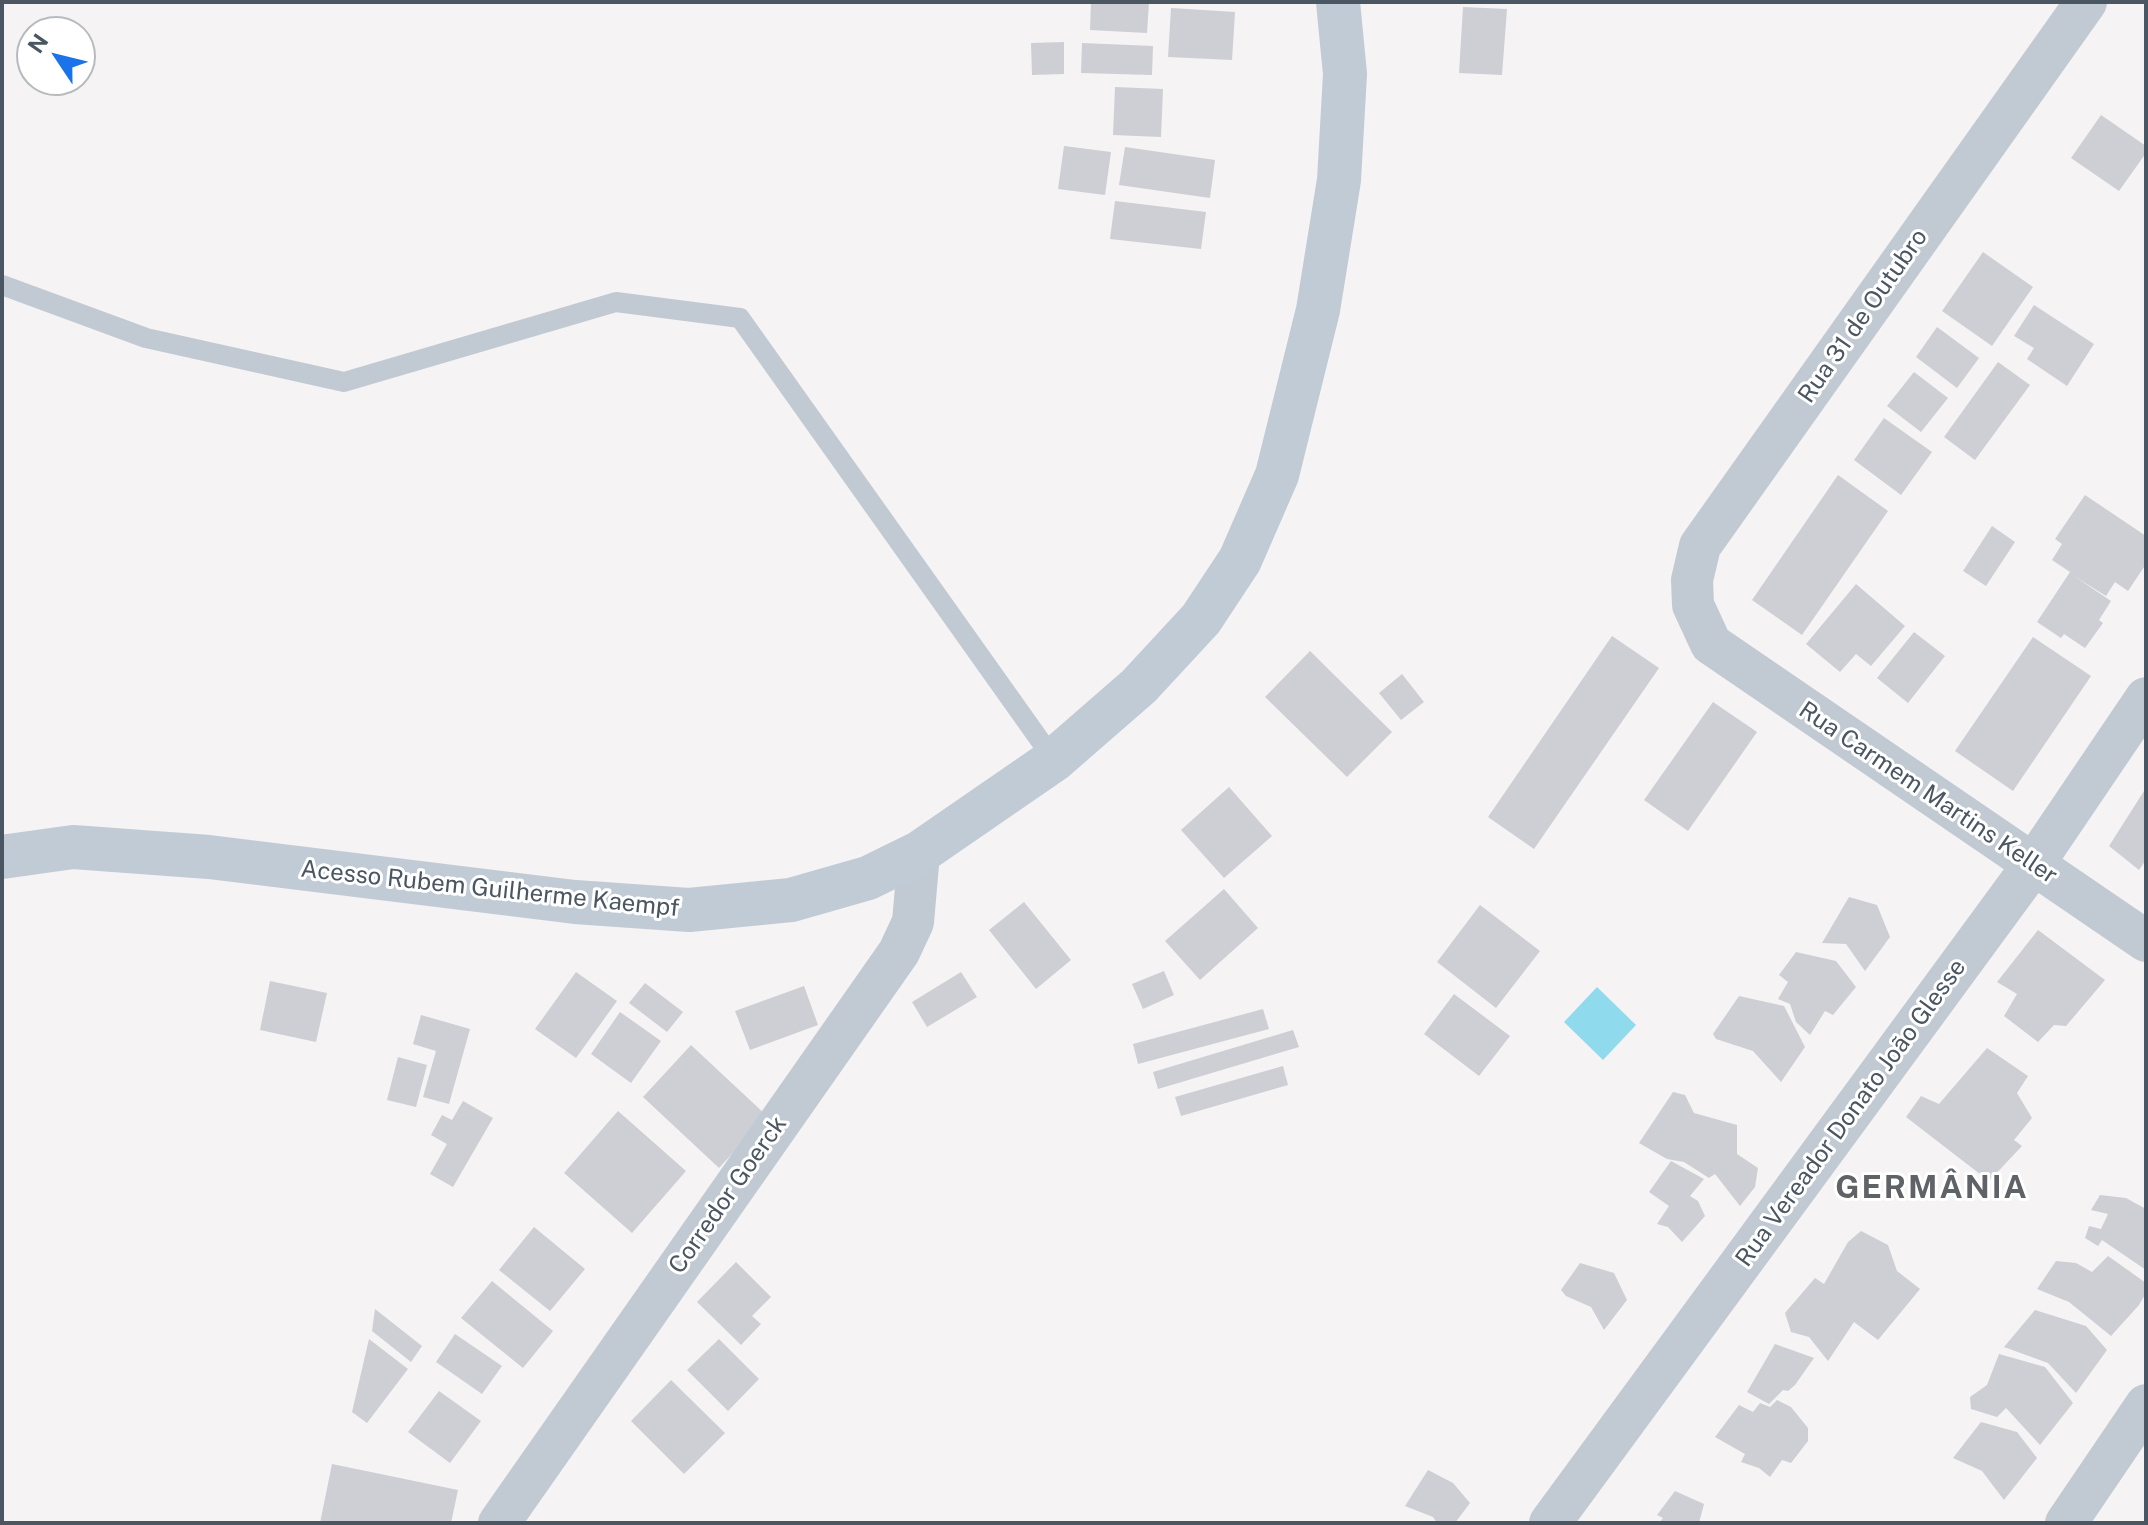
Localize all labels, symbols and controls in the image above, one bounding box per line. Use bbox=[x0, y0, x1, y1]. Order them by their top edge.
north arrow bbox=[16, 16, 96, 96]
text: N bbox=[22, 29, 54, 58]
street label: Rua 31 de Outubro bbox=[1792, 224, 1934, 408]
street label: Rua Carmem Martins Keller bbox=[1793, 696, 2063, 890]
street label: Acesso Rubem Guilherme Kaempf bbox=[299, 855, 681, 923]
street label: Rua Vereador Donato João Glesse bbox=[1730, 954, 1972, 1272]
street label: Corredor Goerck bbox=[663, 1111, 793, 1279]
district label: GERMÂNIA bbox=[1835, 1169, 2029, 1207]

